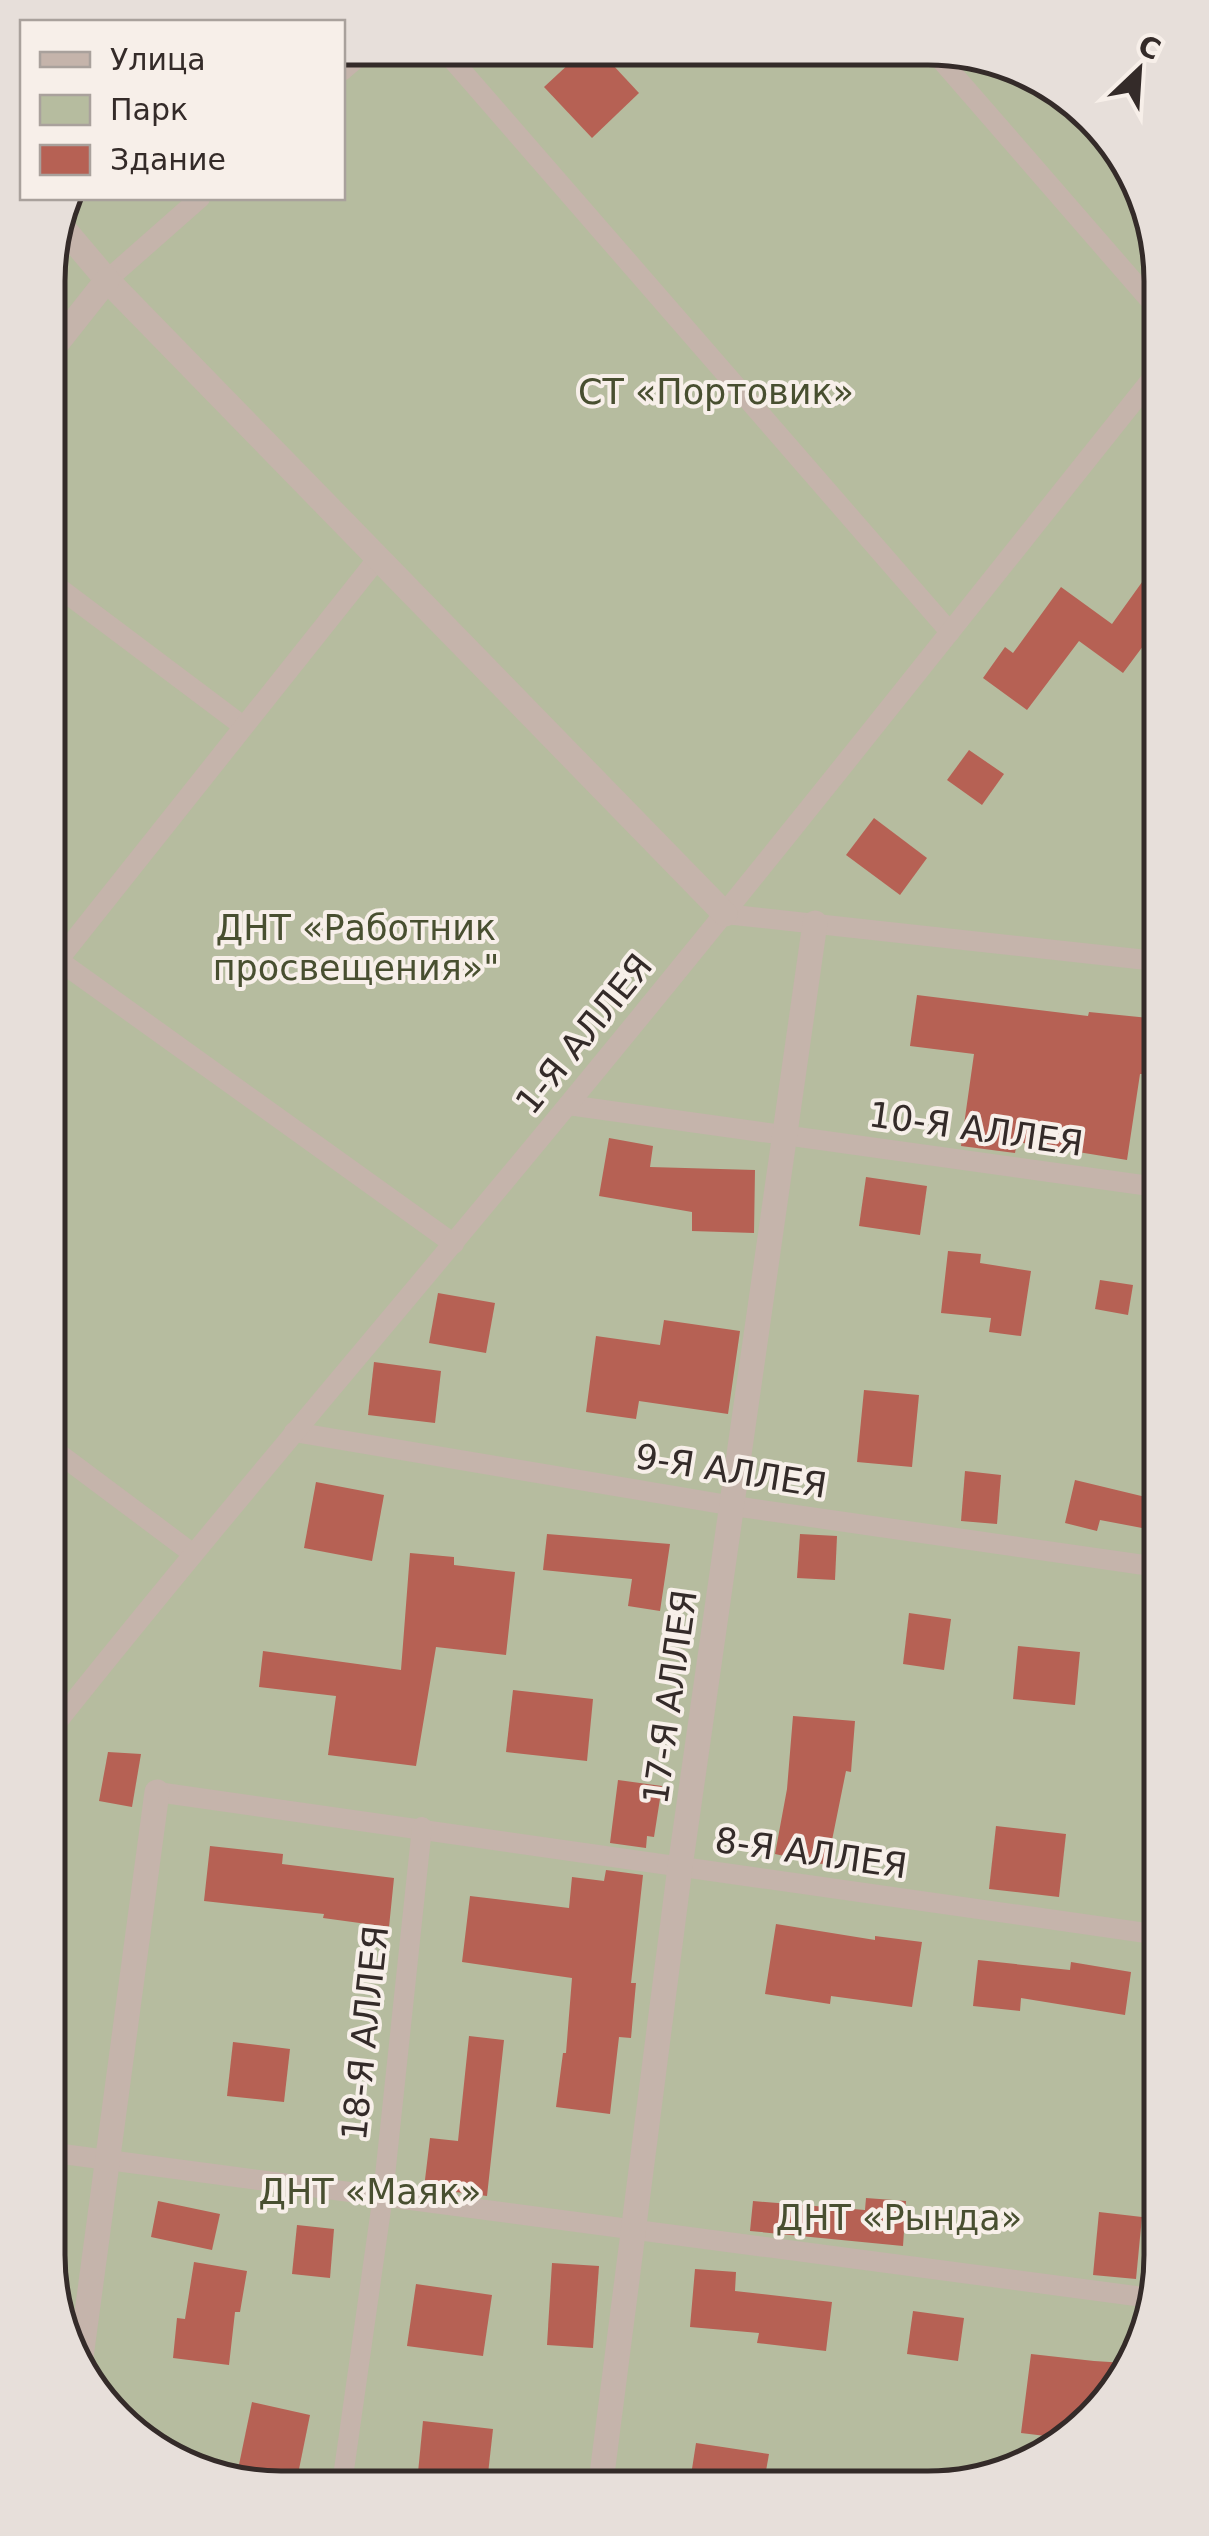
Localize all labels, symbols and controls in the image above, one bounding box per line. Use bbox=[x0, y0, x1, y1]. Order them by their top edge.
legend bbox=[20, 20, 345, 200]
north arrow bbox=[1089, 20, 1189, 120]
text: С bbox=[1133, 28, 1166, 67]
text: Улица bbox=[110, 42, 206, 77]
text: Парк bbox=[110, 92, 188, 127]
text: Здание bbox=[110, 142, 226, 177]
park label: СТ «Портовик» bbox=[578, 372, 854, 412]
park label: ДНТ «Работник просвещения»" bbox=[213, 908, 499, 988]
street label: 1-Я АЛЛЕЯ bbox=[508, 946, 660, 1122]
street label: 10-Я АЛЛЕЯ bbox=[866, 1094, 1086, 1164]
street label: 9-Я АЛЛЕЯ bbox=[632, 1436, 830, 1506]
street label: 17-Я АЛЛЕЯ bbox=[635, 1587, 705, 1807]
street label: 8-Я АЛЛЕЯ bbox=[712, 1820, 910, 1886]
street label: 18-Я АЛЛЕЯ bbox=[334, 1924, 396, 2142]
park label: ДНТ «Маяк» bbox=[259, 2172, 481, 2212]
park label: ДНТ «Рында» bbox=[776, 2198, 1022, 2238]

